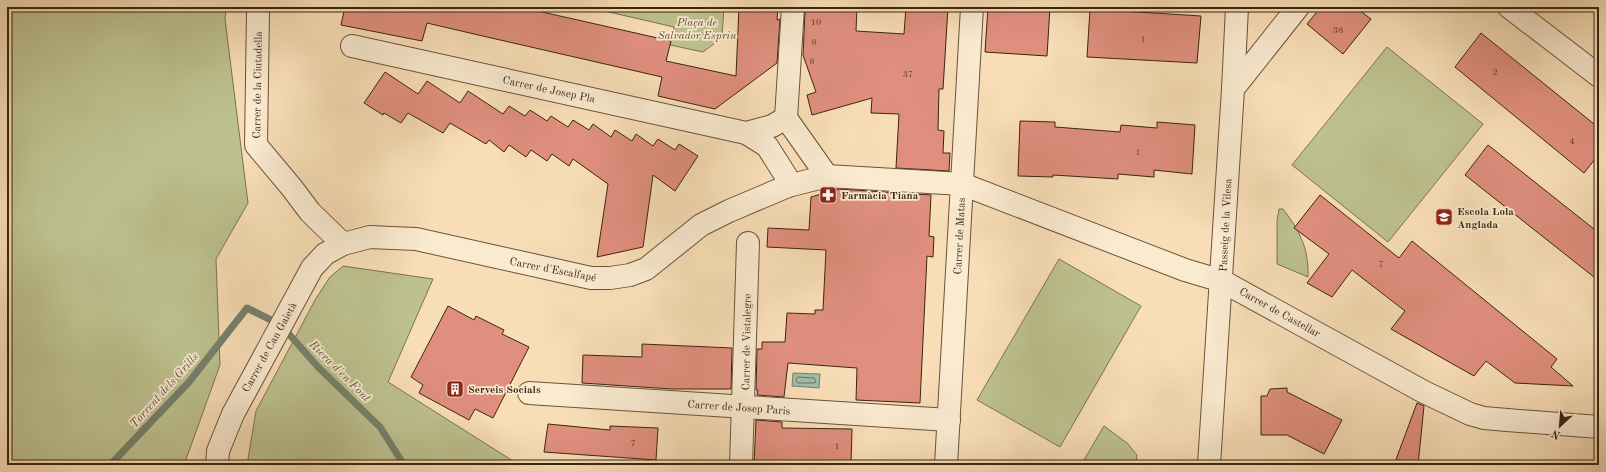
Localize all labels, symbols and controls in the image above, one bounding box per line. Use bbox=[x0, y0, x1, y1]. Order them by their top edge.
park label: Plaça de Salvador Espriu bbox=[658, 18, 737, 42]
house number: 10 bbox=[811, 18, 821, 27]
house number: 38 bbox=[1333, 26, 1343, 35]
street label: Carrer de la Ciutadella bbox=[252, 31, 265, 139]
house number: 1 bbox=[1140, 35, 1146, 44]
house number: 8 bbox=[811, 38, 817, 47]
house number: 6 bbox=[809, 57, 815, 66]
house number: 2 bbox=[1492, 68, 1498, 77]
house number: 37 bbox=[903, 70, 913, 79]
street label: Carrer de Josep Pla bbox=[501, 75, 596, 106]
house number: 4 bbox=[1569, 137, 1575, 146]
house number: 1 bbox=[1135, 148, 1141, 157]
street label: Passeig de la Vilesa bbox=[1219, 177, 1234, 272]
pharmacy icon: Farmàcia Tiana bbox=[818, 185, 838, 205]
place label: Farmàcia Tiana bbox=[841, 191, 919, 202]
street label: Carrer de Matas bbox=[953, 197, 968, 275]
school or university icon: Escola Lola Anglada bbox=[1434, 207, 1454, 227]
place label: Escola Lola Anglada bbox=[1457, 207, 1514, 231]
street label: Carrer d'Escalfapé bbox=[508, 257, 597, 284]
house number: 7 bbox=[1378, 260, 1384, 269]
street label: Carrer de Castellar bbox=[1237, 287, 1322, 340]
street label: Carrer de Vistalegre bbox=[741, 293, 754, 391]
street label: Carrer de Can Gaietà bbox=[241, 300, 300, 395]
water label: Riera d'en Font bbox=[306, 338, 372, 405]
water label: Torrent dels Grills bbox=[128, 351, 201, 430]
building icon: Serveis Socials bbox=[445, 379, 465, 399]
place label: Serveis Socials bbox=[468, 385, 541, 396]
street label: Carrer de Josep Paris bbox=[687, 399, 791, 418]
north arrow bbox=[1540, 406, 1580, 446]
text: N bbox=[1550, 427, 1562, 440]
house number: 7 bbox=[630, 439, 636, 448]
house number: 1 bbox=[834, 442, 840, 451]

